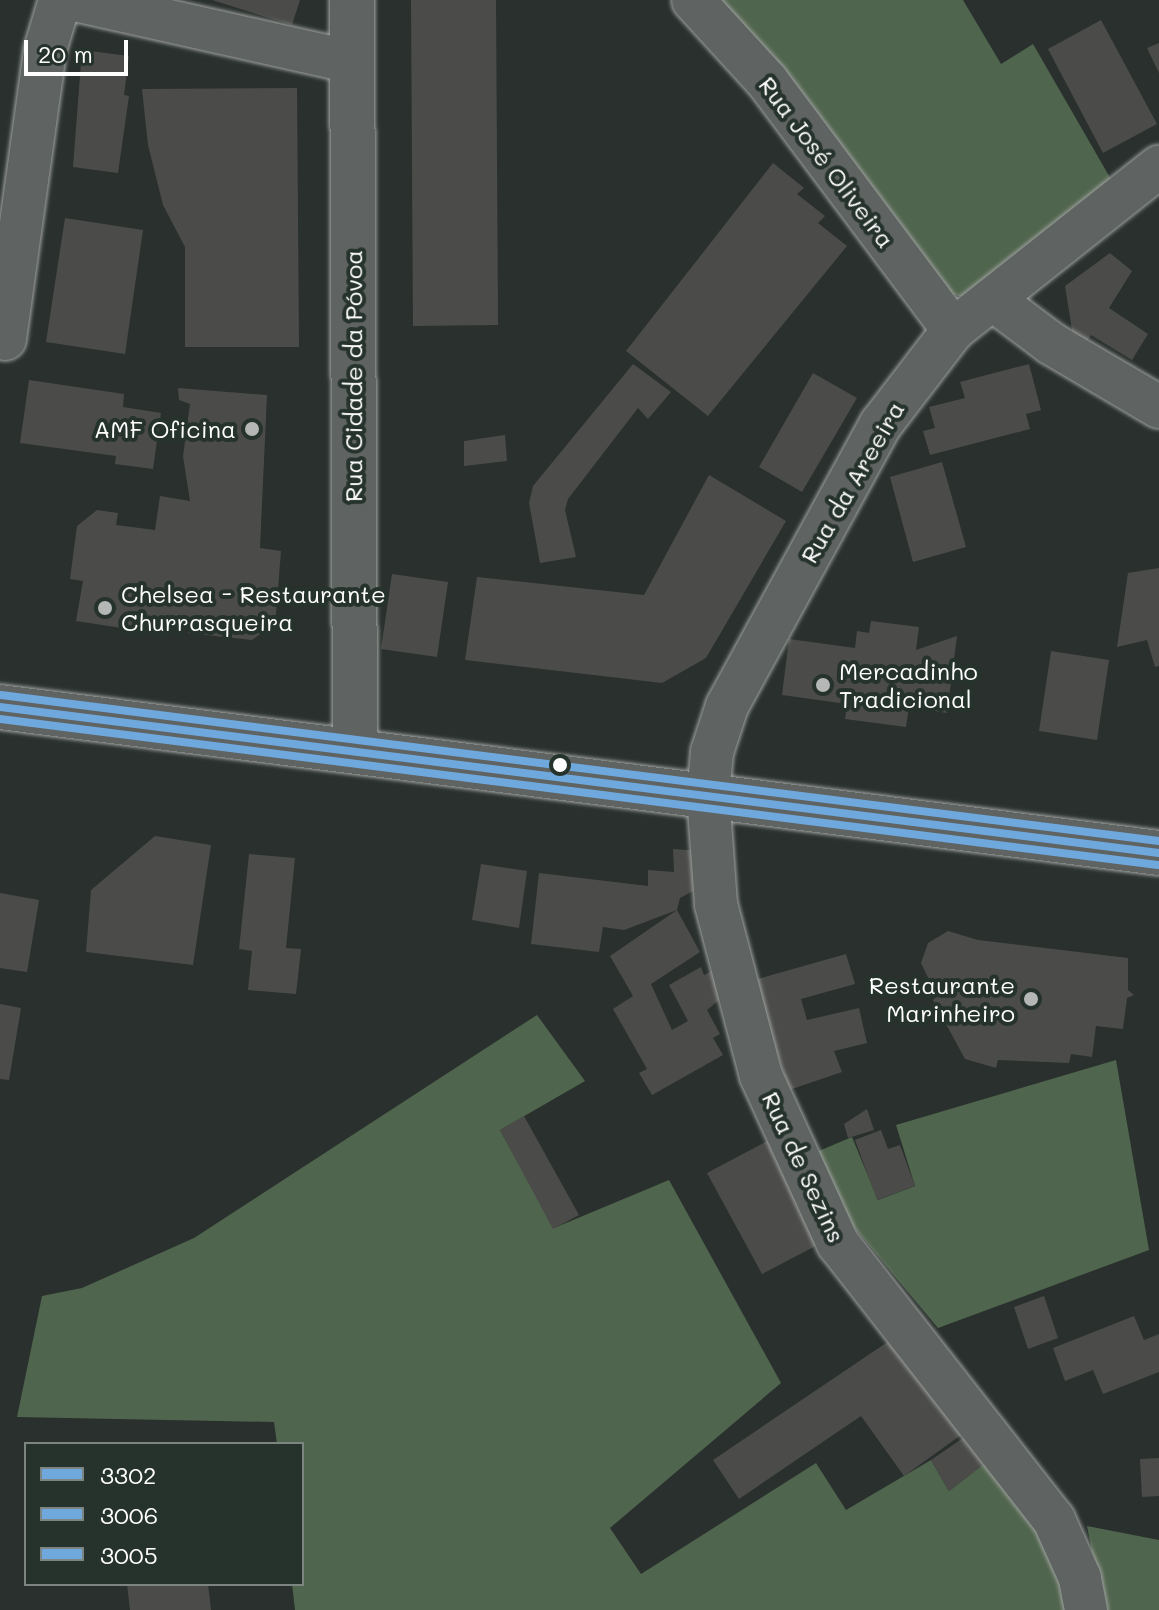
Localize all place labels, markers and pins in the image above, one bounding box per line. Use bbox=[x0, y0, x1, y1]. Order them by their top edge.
place label: AMF Oficina bbox=[94, 415, 236, 443]
marker: AMF Oficina bbox=[243, 420, 261, 438]
place label: Chelsea - Restaurante Churrasqueira bbox=[121, 580, 386, 636]
marker: Chelsea - Restaurante Churrasqueira bbox=[96, 599, 114, 617]
place label: Mercadinho Tradicional bbox=[839, 657, 978, 713]
marker: Mercadinho Tradicional bbox=[814, 676, 832, 694]
unlabelled marker bbox=[552, 757, 568, 773]
place label: Restaurante Marinheiro bbox=[869, 971, 1015, 1027]
marker: Restaurante Marinheiro bbox=[1022, 990, 1040, 1008]

